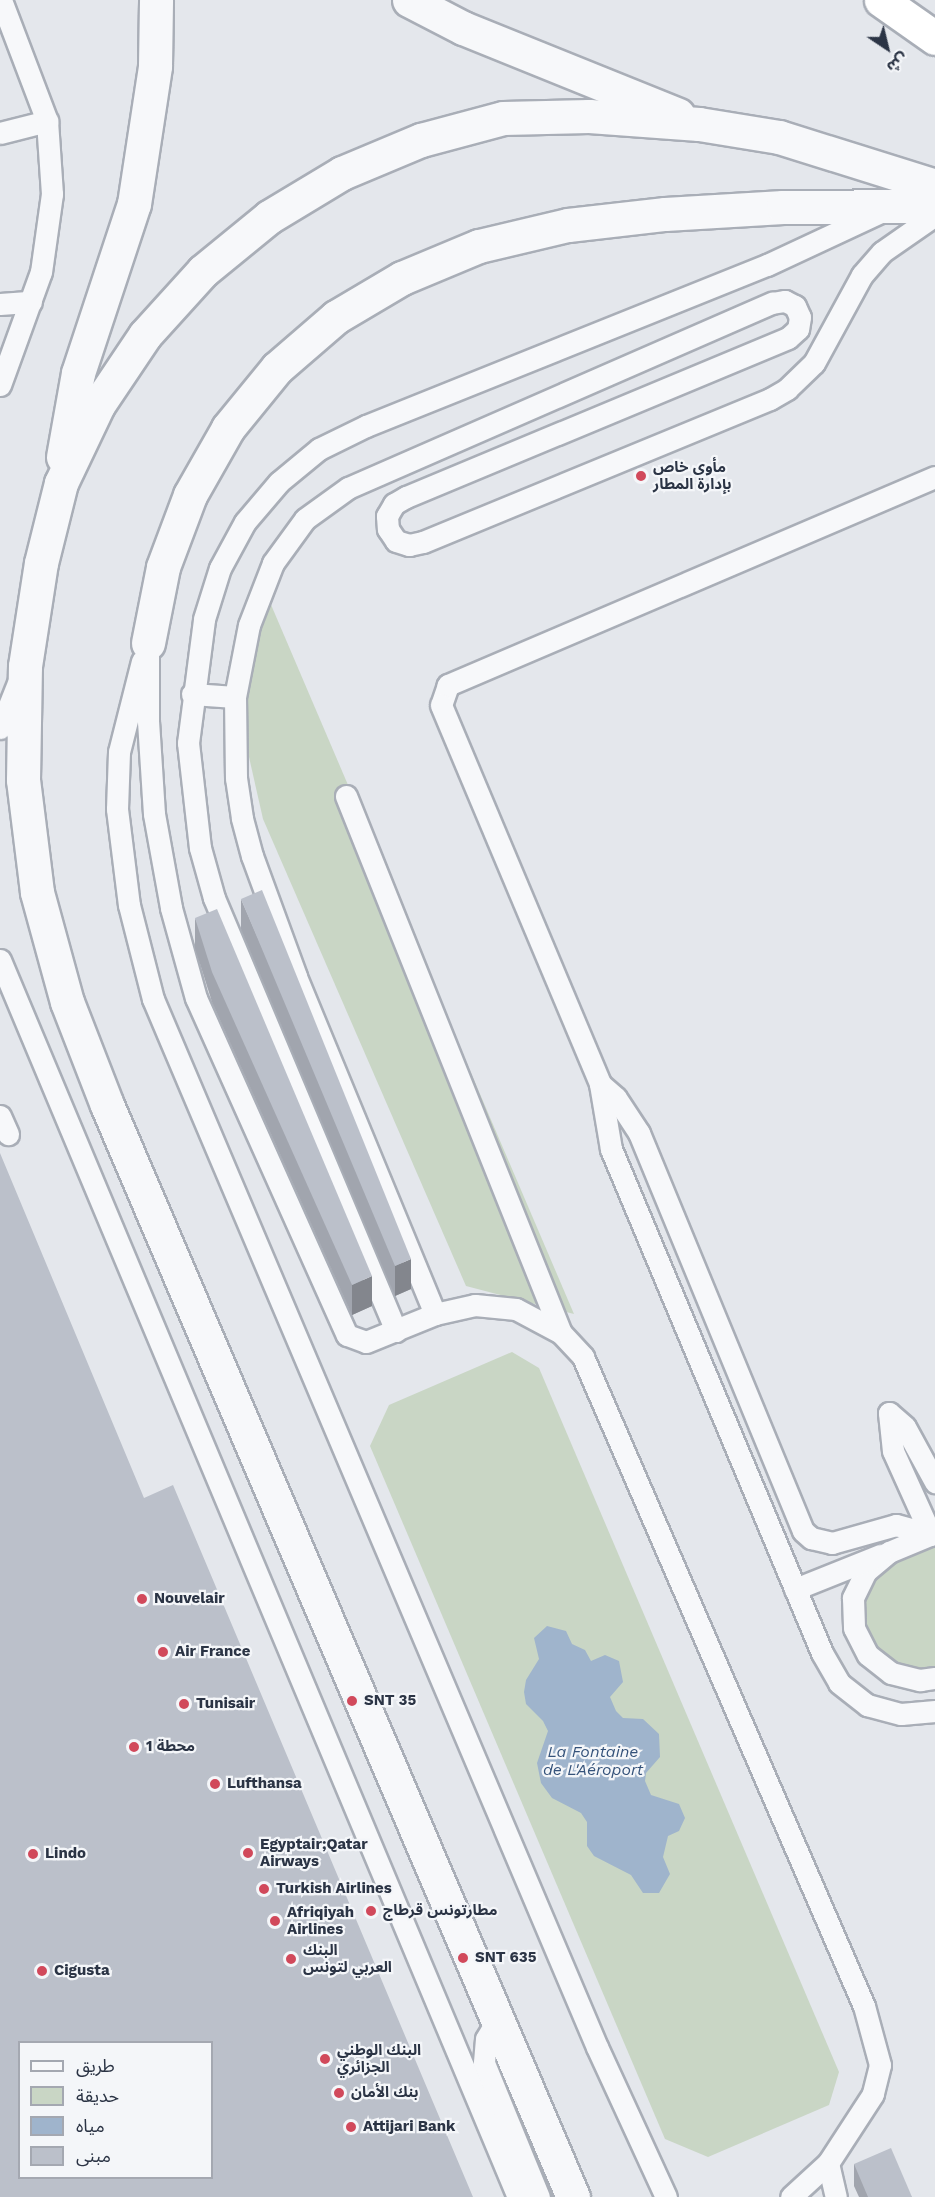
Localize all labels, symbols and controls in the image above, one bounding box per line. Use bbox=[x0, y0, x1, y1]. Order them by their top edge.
north arrow bbox=[857, 18, 917, 78]
text: ش bbox=[883, 49, 912, 77]
place label: مأوى خاص بإدارة المطار bbox=[653, 458, 731, 493]
marker: مأوى خاص بإدارة المطار bbox=[634, 469, 648, 483]
place label: Nouvelair bbox=[154, 1590, 225, 1608]
marker: Nouvelair bbox=[135, 1592, 149, 1606]
place label: Air France bbox=[175, 1643, 251, 1661]
marker: Air France bbox=[156, 1645, 170, 1659]
place label: SNT 35 bbox=[364, 1692, 417, 1710]
marker: SNT 35 bbox=[345, 1694, 359, 1708]
place label: Tunisair bbox=[196, 1695, 255, 1713]
marker: Tunisair bbox=[177, 1697, 191, 1711]
place label: محطة 1 bbox=[146, 1738, 195, 1756]
marker: محطة 1 bbox=[127, 1740, 141, 1754]
water label: La Fontaine de L'Aéroport bbox=[543, 1742, 643, 1780]
place label: Lufthansa bbox=[227, 1775, 302, 1793]
marker: Lufthansa bbox=[208, 1777, 222, 1791]
place label: Egyptair;Qatar Airways bbox=[260, 1835, 368, 1870]
place label: Lindo bbox=[45, 1845, 86, 1863]
marker: Egyptair;Qatar Airways bbox=[241, 1846, 255, 1860]
marker: Lindo bbox=[26, 1847, 40, 1861]
place label: Turkish Airlines bbox=[276, 1880, 392, 1898]
marker: Turkish Airlines bbox=[257, 1882, 271, 1896]
place label: مطارتونس قرطاج bbox=[383, 1902, 497, 1920]
place label: Afriqiyah Airlines bbox=[287, 1903, 354, 1938]
marker: مطارتونس قرطاج bbox=[364, 1904, 378, 1918]
marker: Afriqiyah Airlines bbox=[268, 1914, 282, 1928]
place label: البنك العربي لتونس bbox=[303, 1941, 392, 1976]
place label: SNT 635 bbox=[475, 1949, 537, 1967]
marker: SNT 635 bbox=[456, 1951, 470, 1965]
marker: البنك العربي لتونس bbox=[284, 1952, 298, 1966]
place label: Cigusta bbox=[54, 1962, 110, 1980]
marker: Cigusta bbox=[35, 1964, 49, 1978]
legend bbox=[18, 2041, 213, 2179]
place label: البنك الوطني الجزائري bbox=[337, 2041, 421, 2076]
marker: البنك الوطني الجزائري bbox=[318, 2052, 332, 2066]
text: طريق bbox=[76, 2055, 115, 2076]
place label: بنك الأمان bbox=[351, 2084, 419, 2102]
text: حديقة bbox=[76, 2085, 119, 2106]
marker: بنك الأمان bbox=[332, 2086, 346, 2100]
text: مياه bbox=[76, 2115, 105, 2136]
place label: Attijari Bank bbox=[363, 2118, 455, 2136]
marker: Attijari Bank bbox=[344, 2120, 358, 2134]
text: مبنى bbox=[76, 2145, 111, 2166]

